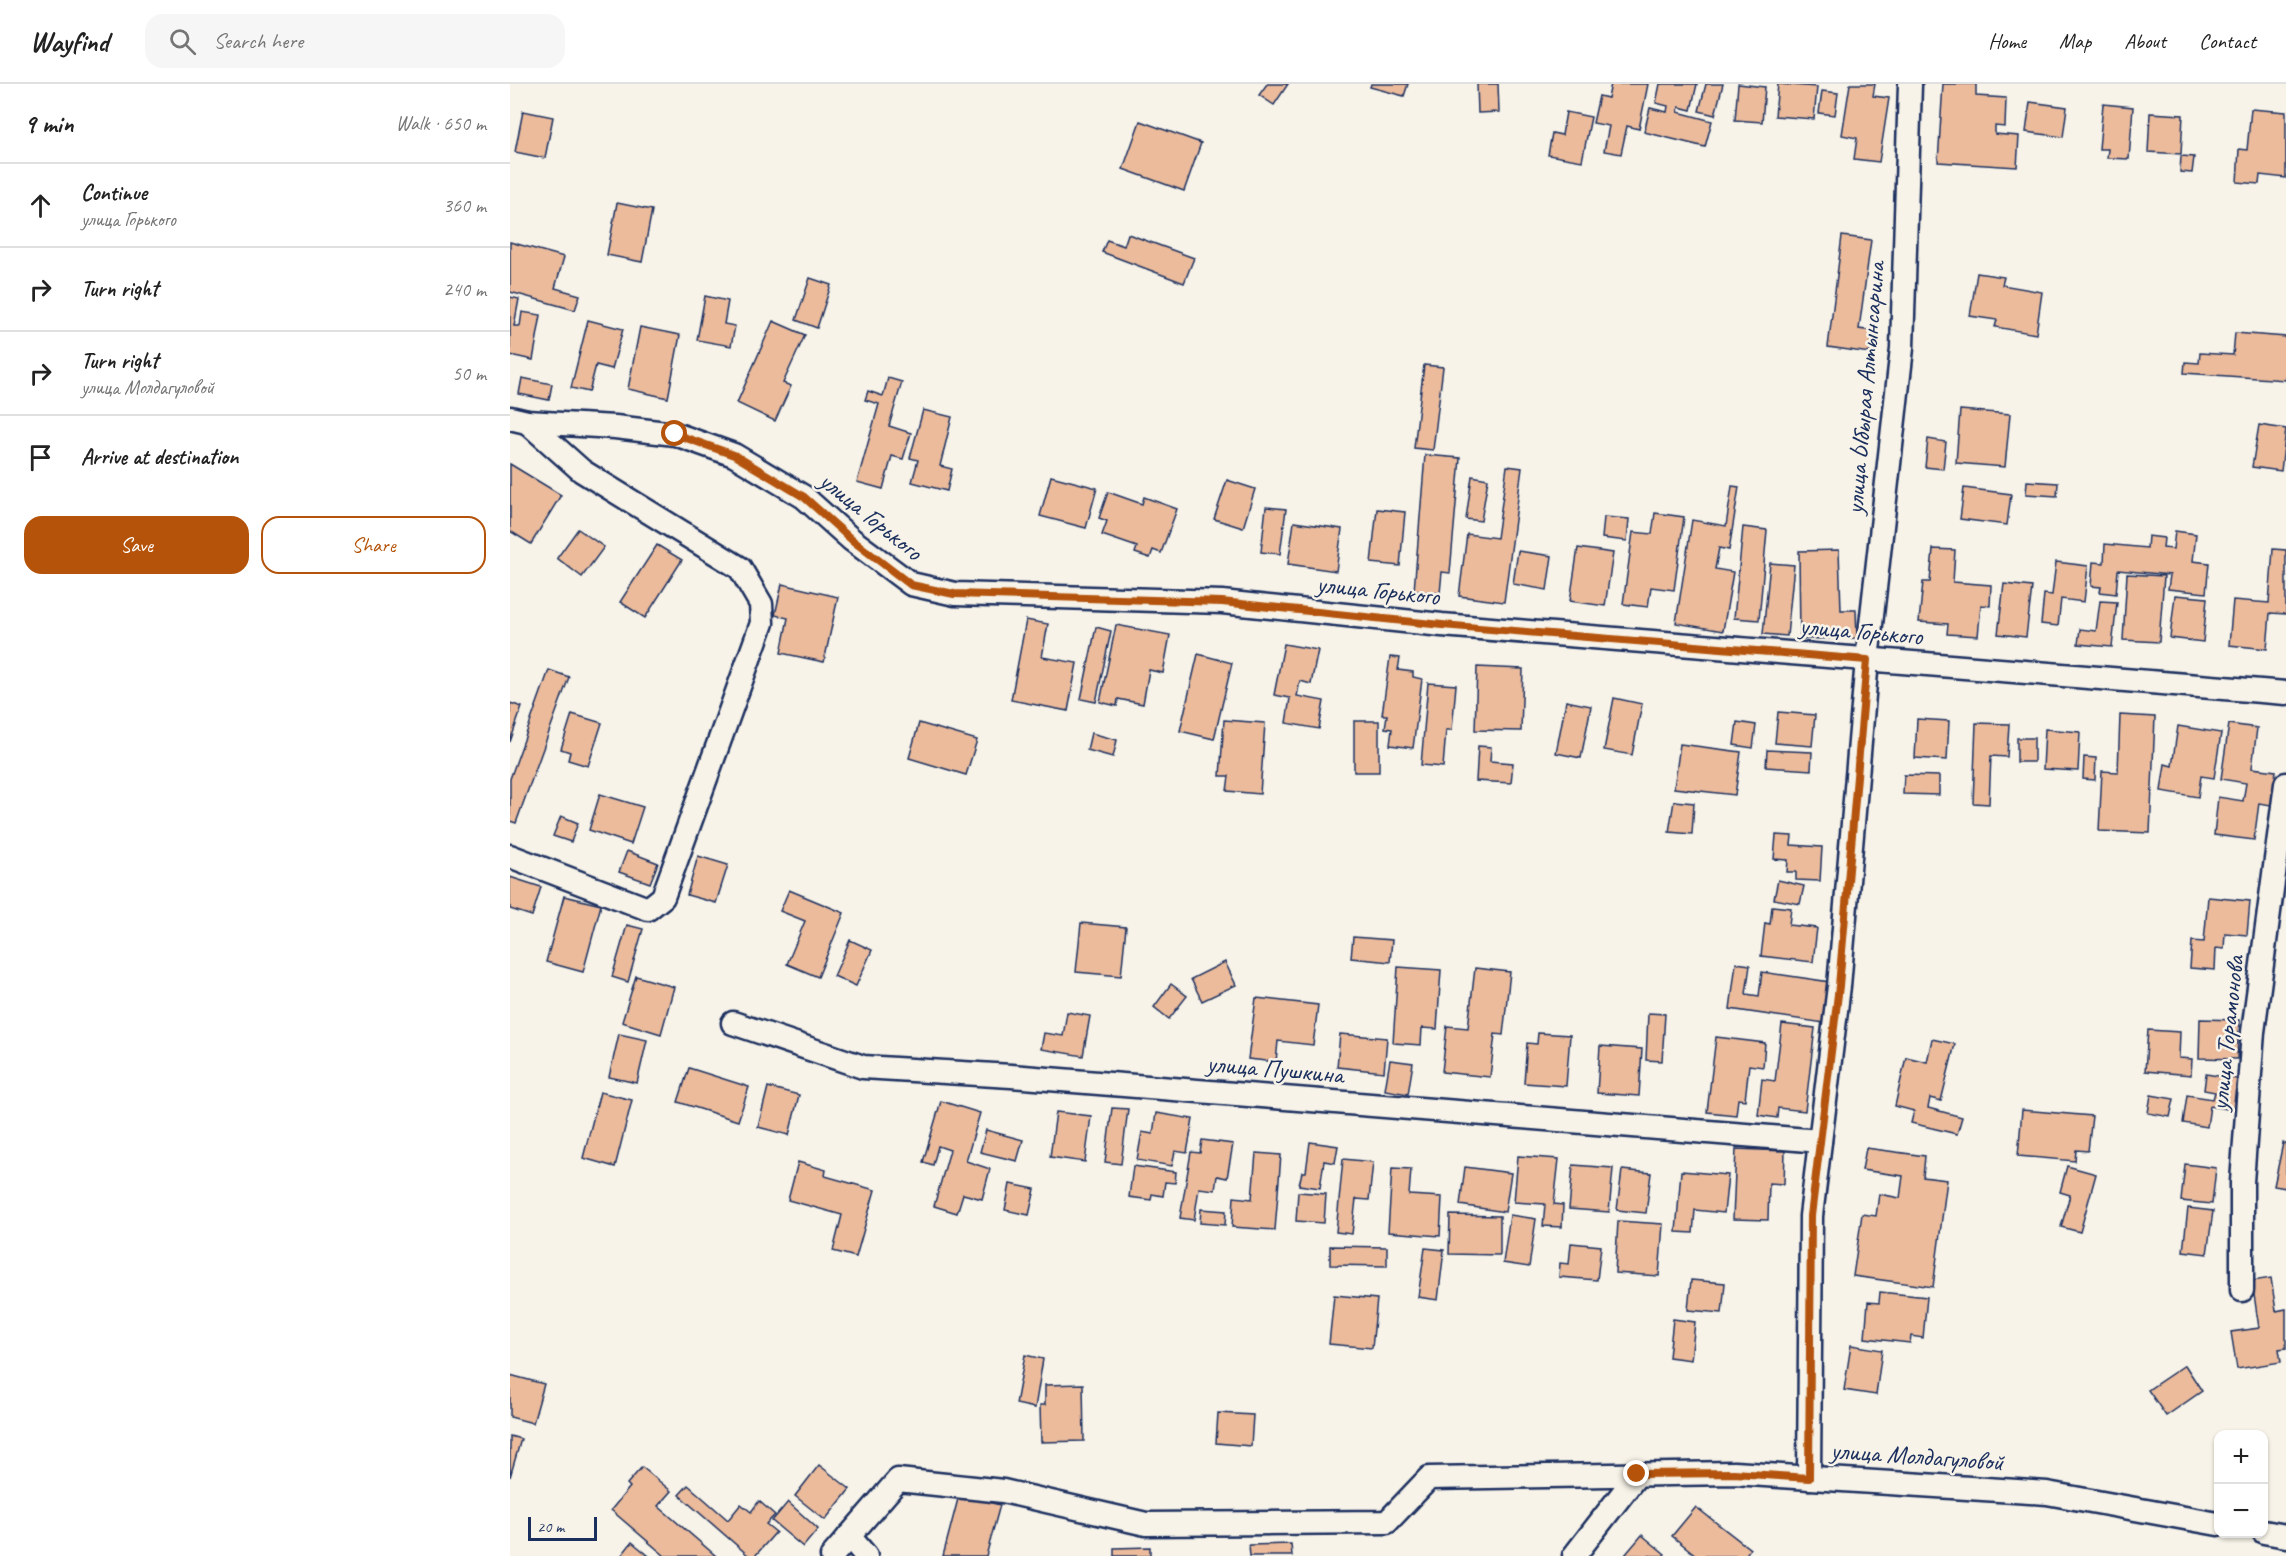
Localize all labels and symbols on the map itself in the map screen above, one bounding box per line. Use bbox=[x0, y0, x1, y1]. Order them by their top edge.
street label: улица Ыбырая Алтынсарина bbox=[1837, 258, 1893, 518]
route start bbox=[661, 420, 687, 446]
street label: улица Горького bbox=[811, 463, 931, 569]
street label: улица Горького bbox=[1313, 567, 1443, 613]
street label: улица Горького bbox=[1796, 609, 1926, 653]
street label: улица Торамонова bbox=[2202, 952, 2252, 1114]
street label: улица Пушкина bbox=[1203, 1046, 1347, 1092]
street label: улица Молдагуловой bbox=[1827, 1433, 2007, 1479]
route end bbox=[1623, 1460, 1649, 1486]
scale bar bbox=[528, 1514, 597, 1542]

